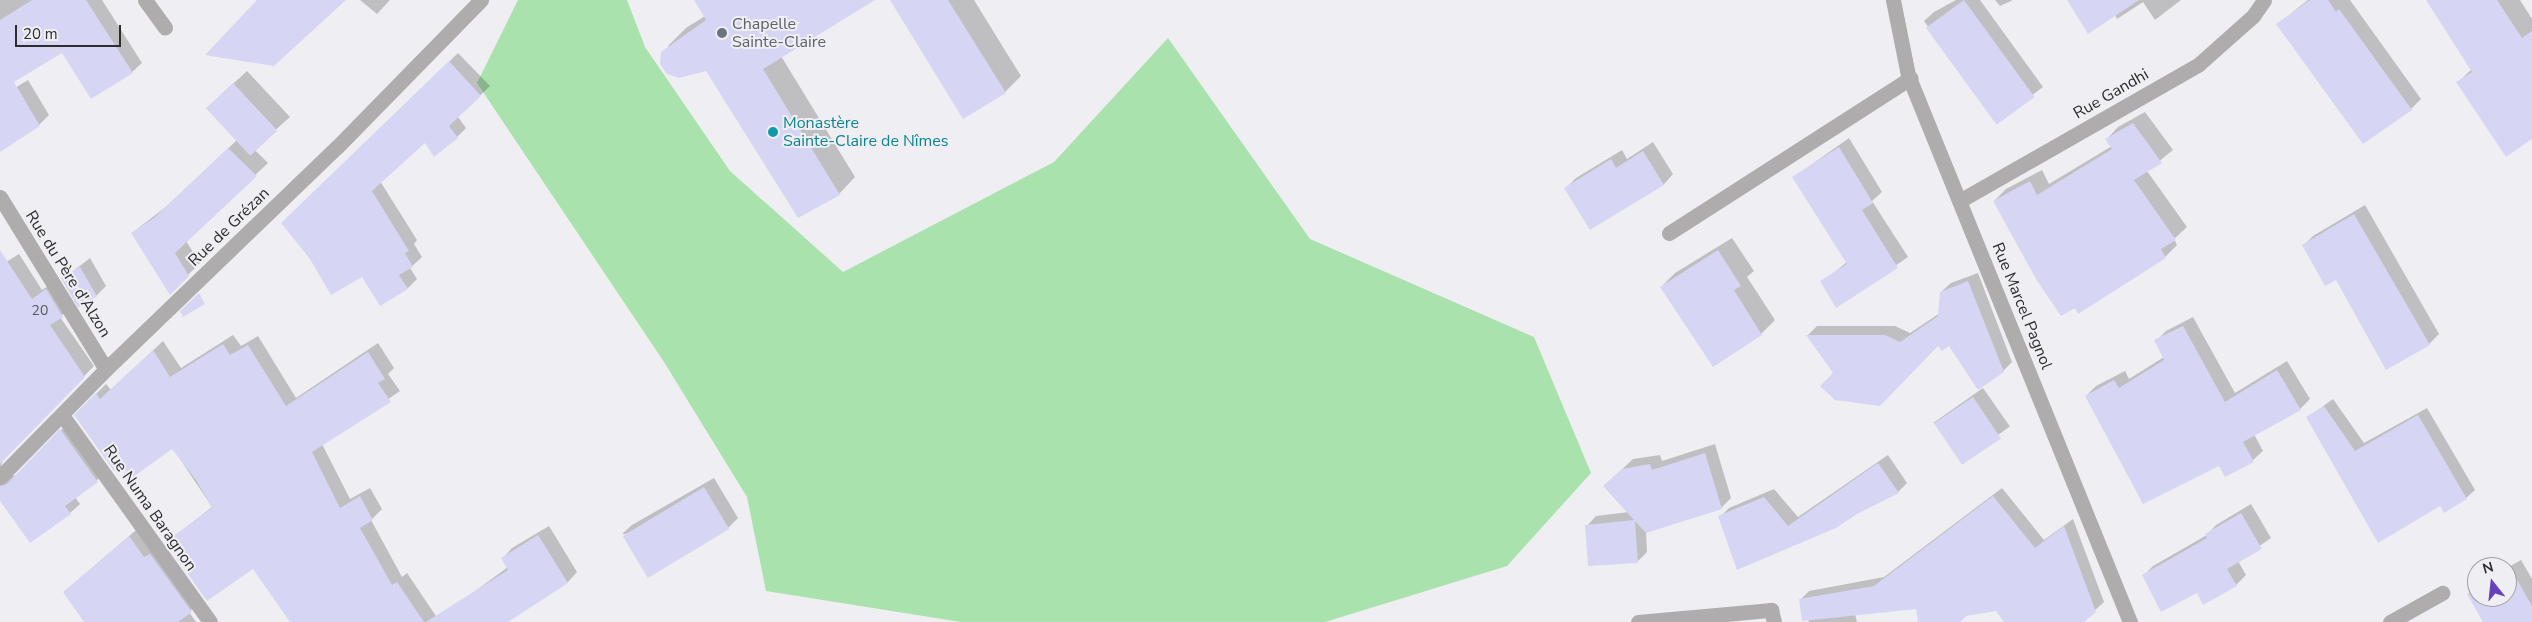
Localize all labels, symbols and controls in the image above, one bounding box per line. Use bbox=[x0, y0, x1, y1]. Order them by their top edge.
place label: Chapelle Sainte-Claire bbox=[732, 14, 826, 52]
scale bar bbox=[18, 15, 124, 47]
text: 20 m bbox=[23, 24, 58, 44]
marker: Chapelle Sainte-Claire bbox=[716, 27, 728, 39]
street label: Rue Gandhi bbox=[2070, 65, 2152, 123]
place label: Monastère Sainte-Claire de Nîmes bbox=[783, 113, 948, 151]
marker: Monastère Sainte-Claire de Nîmes bbox=[767, 126, 779, 138]
street label: Rue de Grézan bbox=[185, 184, 273, 270]
street label: Rue du Père d'Alzon bbox=[21, 207, 115, 341]
street label: Rue Marcel Pagnol bbox=[1988, 240, 2056, 372]
house number: 20 bbox=[32, 303, 48, 319]
street label: Rue Numa Baragnon bbox=[99, 441, 201, 575]
north arrow bbox=[2467, 557, 2517, 607]
text: N bbox=[2480, 557, 2496, 579]

